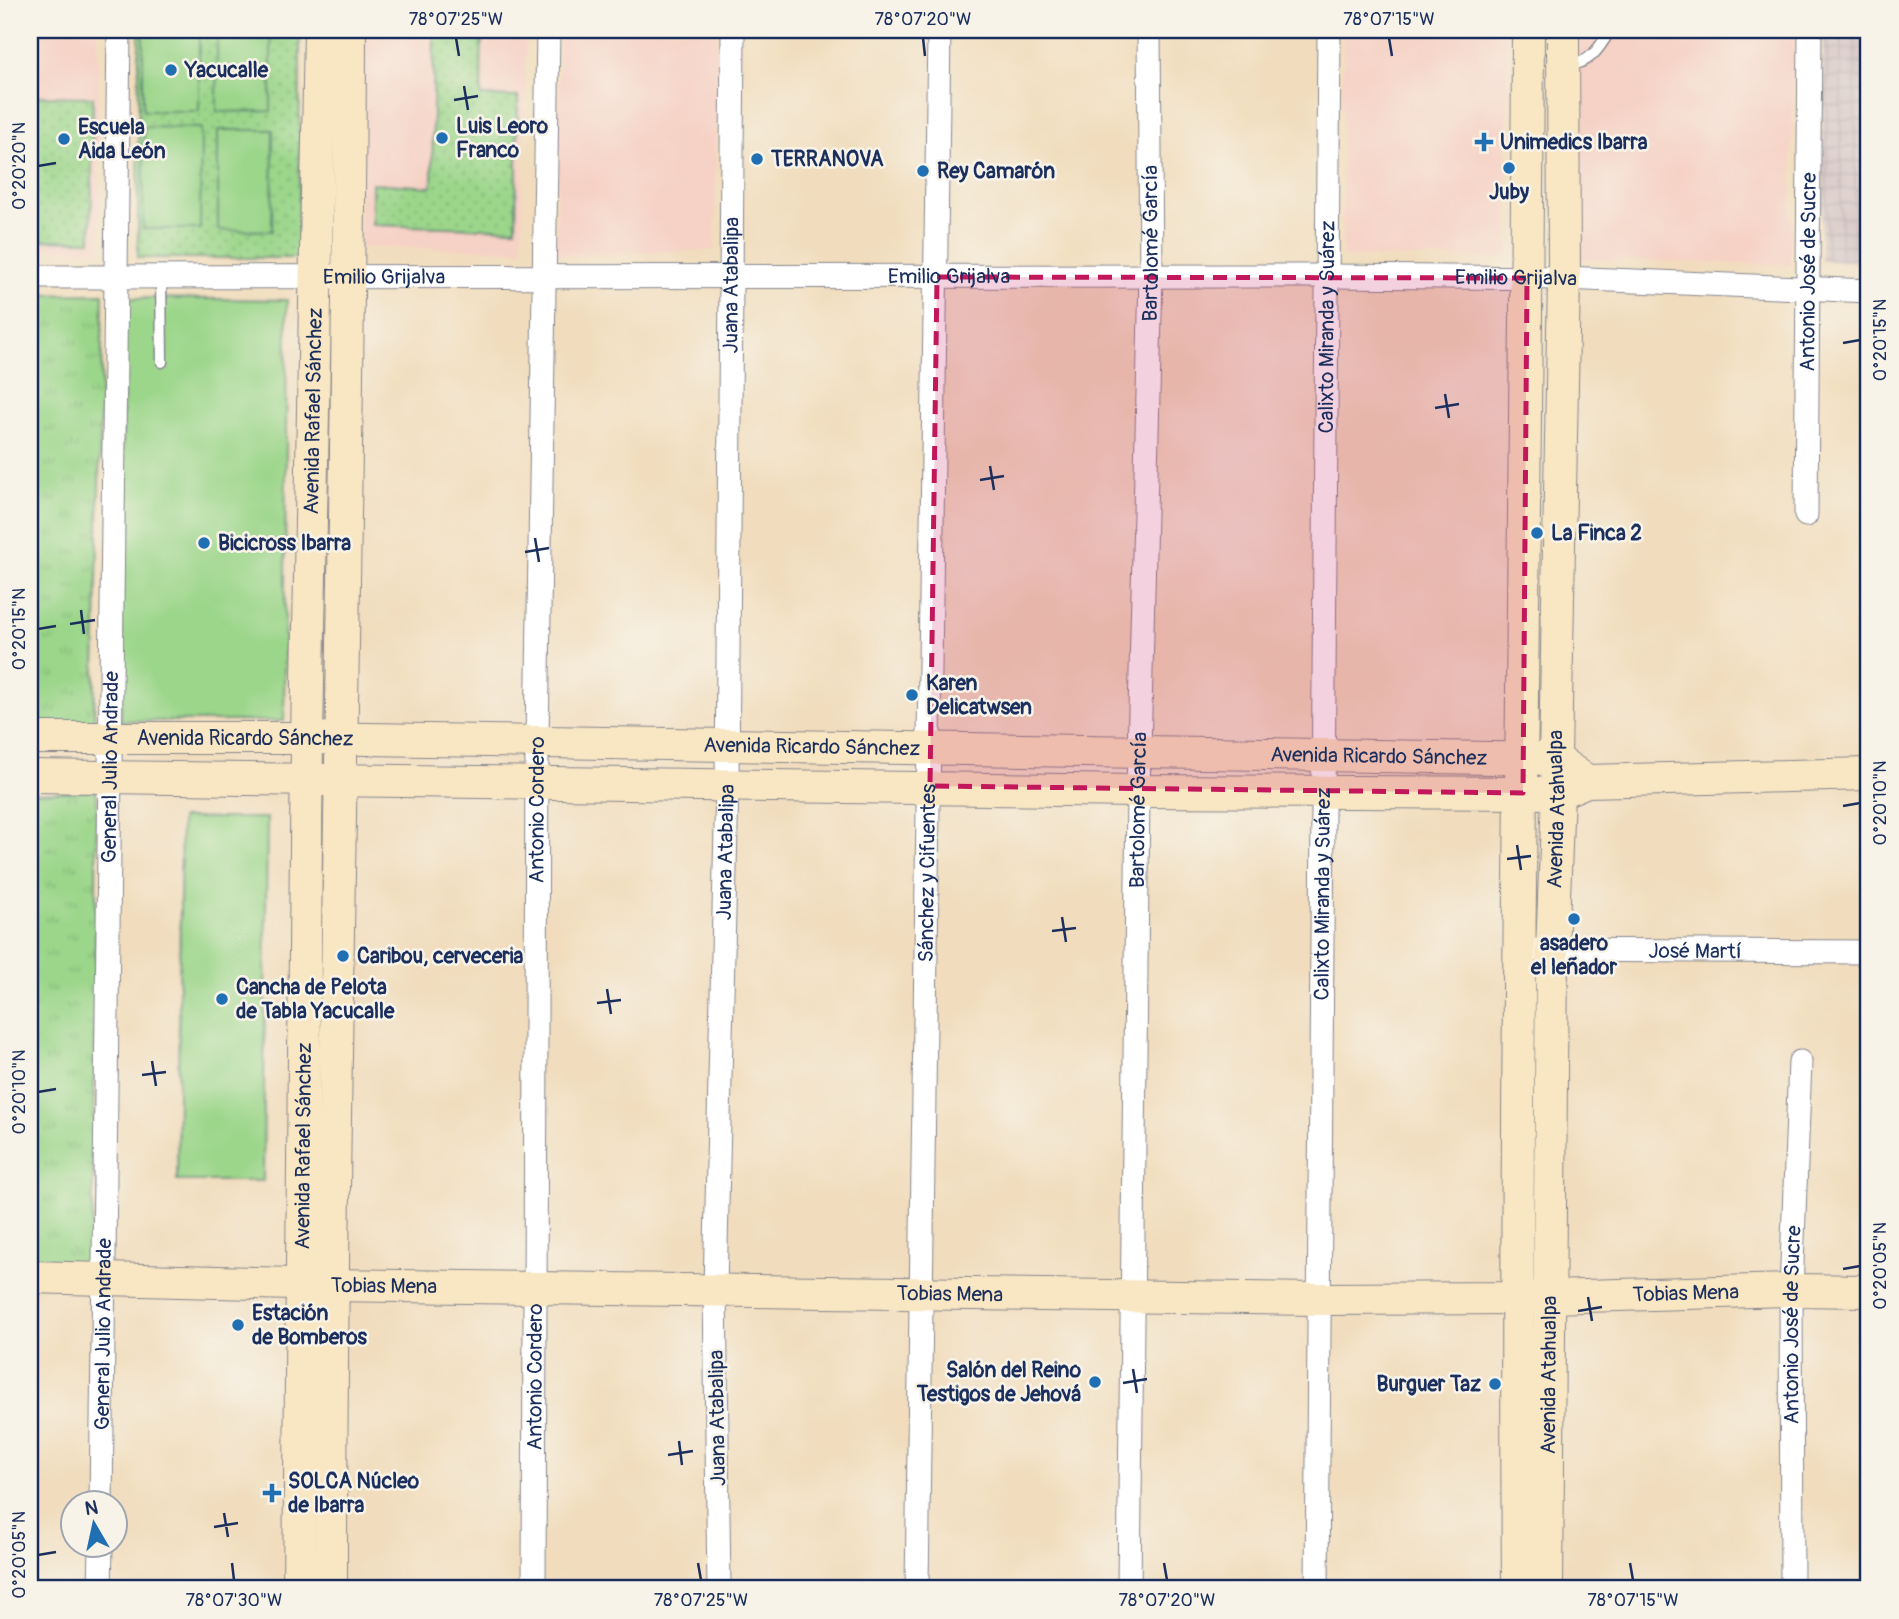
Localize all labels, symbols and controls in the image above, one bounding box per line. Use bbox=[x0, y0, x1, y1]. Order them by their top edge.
text: 78°07'25"W bbox=[409, 8, 503, 31]
text: 78°07'20"W bbox=[875, 8, 971, 31]
text: 78°07'15"W bbox=[1343, 8, 1435, 31]
place label: Yacucalle bbox=[184, 57, 269, 84]
marker: Yacucalle bbox=[163, 62, 179, 78]
place label: Luis Leoro Franco bbox=[456, 113, 549, 164]
place label: Escuela Aida León bbox=[78, 114, 166, 165]
text: 0°20'20"N bbox=[8, 122, 31, 210]
place label: Unimedics Ibarra bbox=[1500, 129, 1648, 156]
marker: Luis Leoro Franco bbox=[434, 130, 450, 146]
marker: Escuela Aida León bbox=[56, 131, 72, 147]
marker: Unimedics Ibarra bbox=[1474, 132, 1494, 152]
place label: TERRANOVA bbox=[770, 146, 884, 173]
marker: TERRANOVA bbox=[749, 151, 765, 167]
place label: Rey Camarón bbox=[937, 158, 1055, 185]
marker: Juby bbox=[1501, 160, 1517, 176]
marker: Rey Camarón bbox=[915, 163, 931, 179]
street label: Bartolomé García bbox=[1137, 165, 1165, 322]
street label: Antonio José de Sucre bbox=[1794, 172, 1823, 372]
place label: Juby bbox=[1489, 179, 1529, 206]
street label: Juana Atabalipa bbox=[717, 217, 746, 353]
street label: Calixto Miranda y Suárez bbox=[1313, 220, 1342, 434]
street label: Emilio Grijalva bbox=[888, 263, 1010, 290]
street label: Emilio Grijalva bbox=[323, 264, 445, 291]
street label: Emilio Grijalva bbox=[1455, 264, 1578, 293]
text: 0°20'15"N bbox=[1869, 299, 1892, 381]
street label: Avenida Rafael Sánchez bbox=[298, 307, 329, 515]
place label: La Finca 2 bbox=[1551, 520, 1642, 547]
marker: La Finca 2 bbox=[1529, 525, 1545, 541]
place label: Bicicross Ibarra bbox=[218, 530, 351, 557]
marker: Bicicross Ibarra bbox=[196, 535, 212, 551]
text: 0°20'15"N bbox=[8, 588, 31, 670]
street label: General Julio Andrade bbox=[96, 670, 125, 863]
place label: Karen Delicatwsen bbox=[926, 670, 1032, 721]
marker: Karen Delicatwsen bbox=[904, 687, 920, 703]
street label: Avenida Ricardo Sánchez bbox=[137, 725, 354, 753]
street label: Avenida Atahualpa bbox=[1541, 730, 1572, 889]
street label: Bartolomé García bbox=[1124, 731, 1153, 888]
street label: Avenida Ricardo Sánchez bbox=[703, 732, 921, 762]
street label: Antonio Cordero bbox=[523, 737, 551, 884]
street label: Avenida Ricardo Sánchez bbox=[1270, 741, 1488, 772]
text: 0°20'10"N bbox=[1869, 761, 1892, 845]
street label: Sánchez y Cifuentes bbox=[913, 783, 942, 963]
street label: Juana Atabalipa bbox=[711, 784, 741, 921]
street label: Calixto Miranda y Suárez bbox=[1309, 787, 1337, 1001]
marker: asadero el leñador bbox=[1566, 911, 1582, 927]
place label: asadero el leñador bbox=[1530, 930, 1617, 981]
street label: José Martí bbox=[1648, 938, 1742, 965]
place label: Caribou, cerveceria bbox=[357, 943, 524, 970]
marker: Caribou, cerveceria bbox=[335, 948, 351, 964]
place label: Cancha de Pelota de Tabla Yacucalle bbox=[236, 974, 395, 1025]
marker: Cancha de Pelota de Tabla Yacucalle bbox=[214, 991, 230, 1007]
street label: Avenida Rafael Sánchez bbox=[289, 1042, 318, 1250]
text: 0°20'10"N bbox=[8, 1050, 31, 1134]
text: 0°20'05"N bbox=[1869, 1222, 1892, 1310]
street label: Antonio José de Sucre bbox=[1778, 1224, 1808, 1425]
street label: General Julio Andrade bbox=[89, 1237, 118, 1430]
street label: Tobias Mena bbox=[330, 1272, 437, 1301]
street label: Tobias Mena bbox=[1632, 1279, 1739, 1309]
street label: Tobias Mena bbox=[896, 1280, 1003, 1309]
street label: Avenida Atahualpa bbox=[1535, 1296, 1563, 1455]
place label: Estación de Bomberos bbox=[252, 1300, 368, 1351]
street label: Antonio Cordero bbox=[521, 1304, 549, 1451]
marker: Estación de Bomberos bbox=[230, 1317, 246, 1333]
street label: Juana Atabalipa bbox=[703, 1350, 732, 1486]
place label: Salón del Reino Testigos de Jehová bbox=[916, 1357, 1082, 1408]
place label: Burguer Taz bbox=[1376, 1371, 1481, 1398]
marker: Salón del Reino Testigos de Jehová bbox=[1087, 1374, 1103, 1390]
marker: Burguer Taz bbox=[1487, 1376, 1503, 1392]
place label: SOLCA Núcleo de Ibarra bbox=[288, 1468, 420, 1519]
marker: SOLCA Núcleo de Ibarra bbox=[262, 1483, 282, 1503]
north arrow bbox=[60, 1490, 130, 1560]
text: N bbox=[83, 1495, 100, 1521]
text: 0°20'05"N bbox=[8, 1511, 31, 1599]
text: 78°07'30"W bbox=[186, 1589, 282, 1612]
text: 78°07'25"W bbox=[654, 1589, 748, 1612]
text: 78°07'20"W bbox=[1119, 1589, 1215, 1612]
text: 78°07'15"W bbox=[1587, 1589, 1679, 1612]

